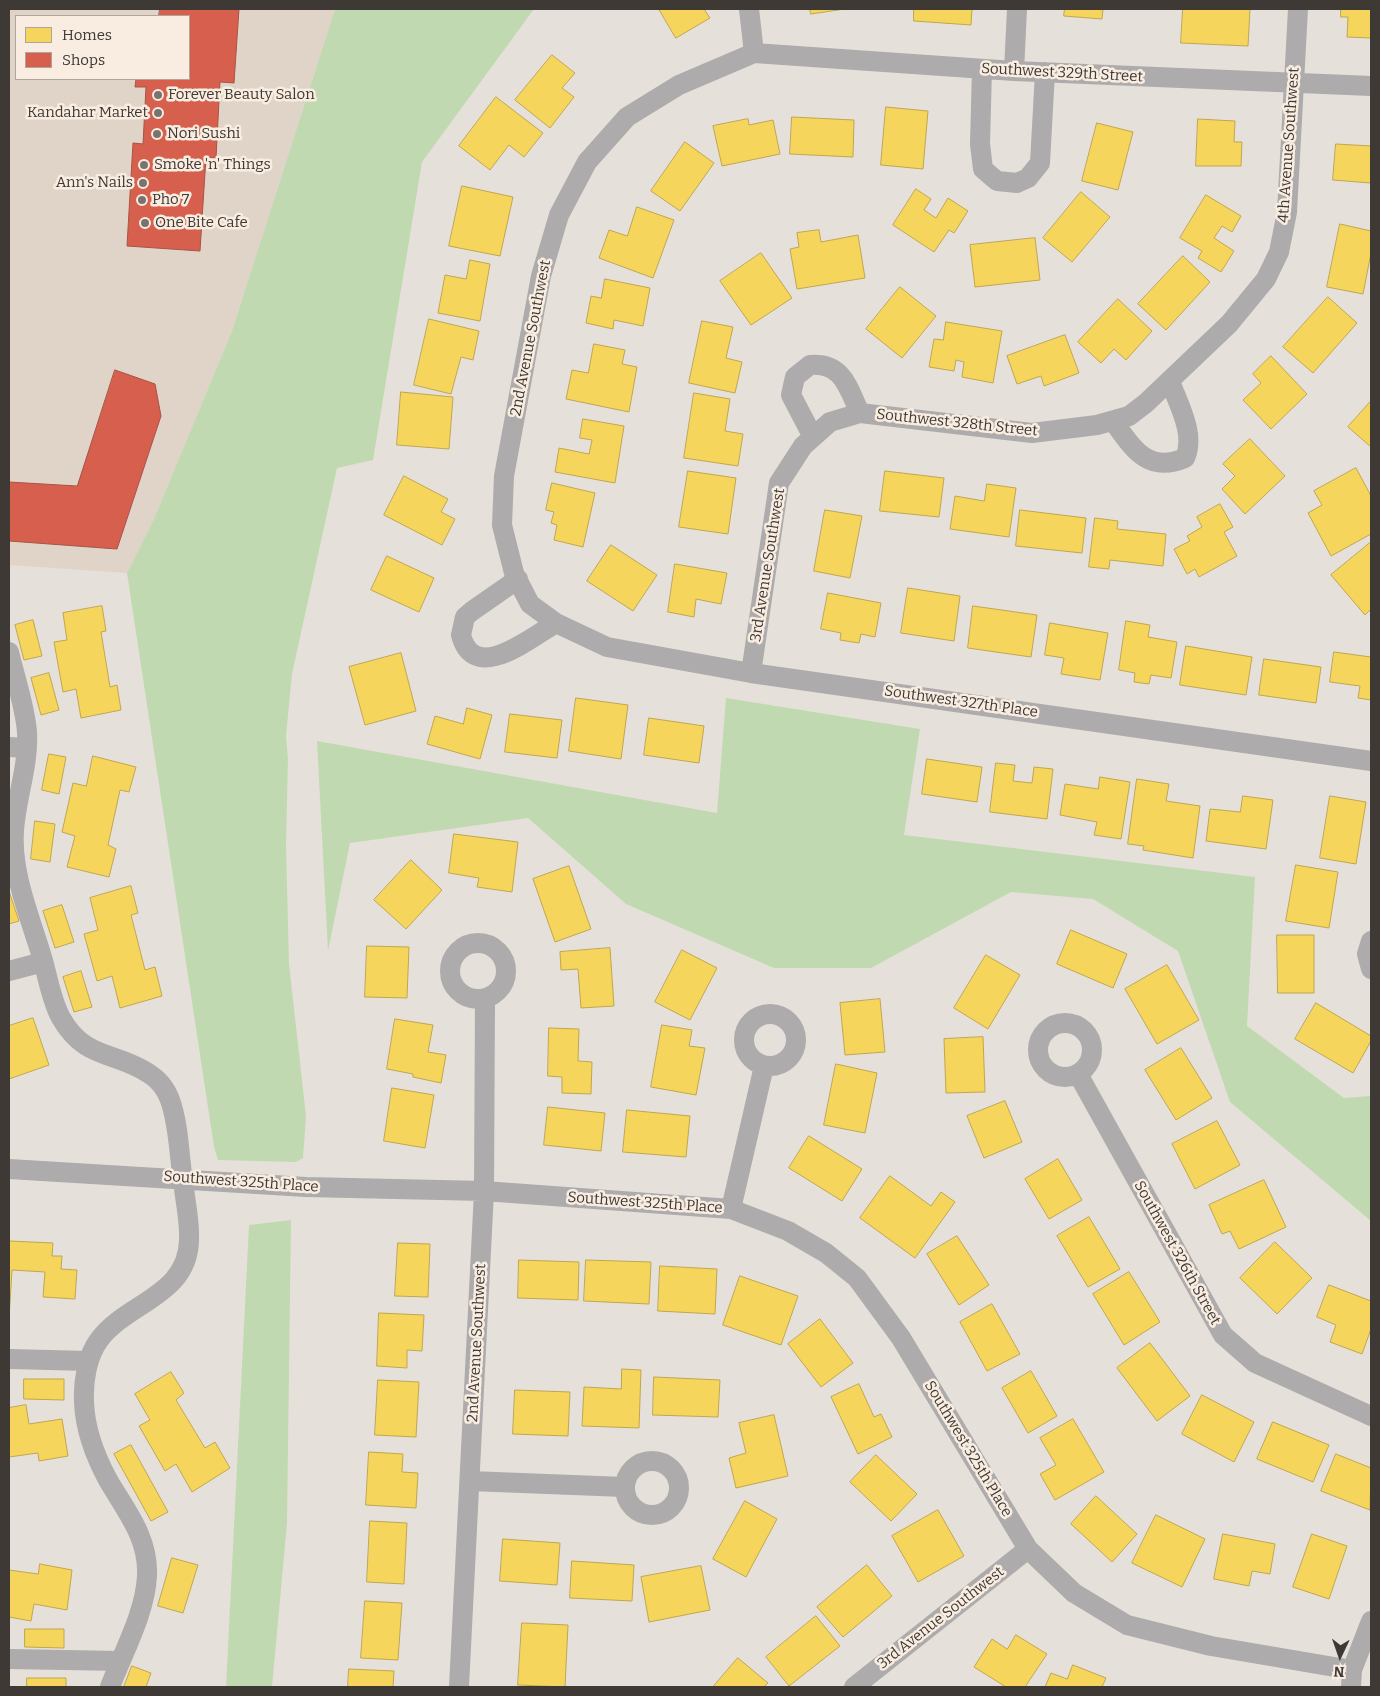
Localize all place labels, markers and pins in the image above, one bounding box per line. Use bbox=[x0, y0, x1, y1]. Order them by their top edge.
place label: Forever Beauty Salon bbox=[168, 86, 315, 104]
marker: Forever Beauty Salon bbox=[152, 89, 164, 101]
place label: Kandahar Market bbox=[27, 104, 148, 122]
marker: Kandahar Market bbox=[152, 107, 164, 119]
place label: Nori Sushi bbox=[167, 125, 240, 143]
marker: Nori Sushi bbox=[151, 128, 163, 140]
place label: Smoke 'n' Things bbox=[154, 156, 271, 174]
marker: Smoke 'n' Things bbox=[138, 159, 150, 171]
place label: Ann's Nails bbox=[56, 174, 133, 192]
marker: Ann's Nails bbox=[137, 177, 149, 189]
place label: Pho 7 bbox=[152, 191, 189, 209]
marker: Pho 7 bbox=[136, 194, 148, 206]
place label: One Bite Cafe bbox=[155, 214, 248, 232]
marker: One Bite Cafe bbox=[139, 217, 151, 229]

